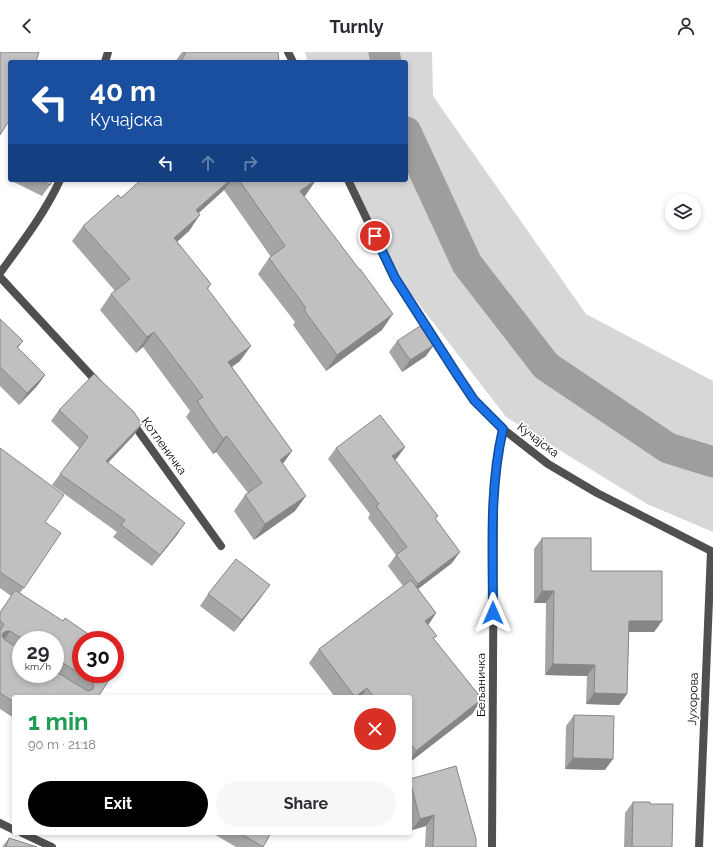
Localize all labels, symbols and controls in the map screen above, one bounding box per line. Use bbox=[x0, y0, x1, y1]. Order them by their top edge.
icon: back bbox=[16, 15, 38, 37]
icon: person bbox=[675, 15, 697, 37]
text: Turnly bbox=[329, 16, 384, 37]
text: 40 m bbox=[90, 75, 156, 108]
icon: left bbox=[24, 76, 76, 128]
text: Кучајска bbox=[90, 109, 163, 130]
icon: left bbox=[155, 152, 177, 174]
icon: ahead bbox=[197, 152, 219, 174]
icon: right bbox=[239, 152, 261, 174]
map controls bbox=[665, 194, 701, 230]
button: layers bbox=[665, 194, 701, 230]
pin bbox=[358, 219, 392, 253]
icon: arrive bbox=[364, 225, 386, 247]
street label: Котленичка bbox=[139, 415, 189, 477]
street label: Кучајска bbox=[514, 420, 562, 460]
position arrow bbox=[472, 592, 514, 634]
speed limit sign: 30 bbox=[72, 631, 124, 683]
text: 29 bbox=[26, 640, 50, 664]
street label: Бељаничка bbox=[474, 653, 488, 717]
text: km/h bbox=[25, 661, 51, 672]
street label: Јухорова bbox=[685, 672, 701, 726]
text: 1 min bbox=[28, 707, 89, 736]
button: close bbox=[354, 708, 396, 750]
text: 90 m · 21:18 bbox=[28, 737, 96, 752]
button: Exit bbox=[28, 781, 208, 827]
button: Share bbox=[216, 781, 396, 827]

